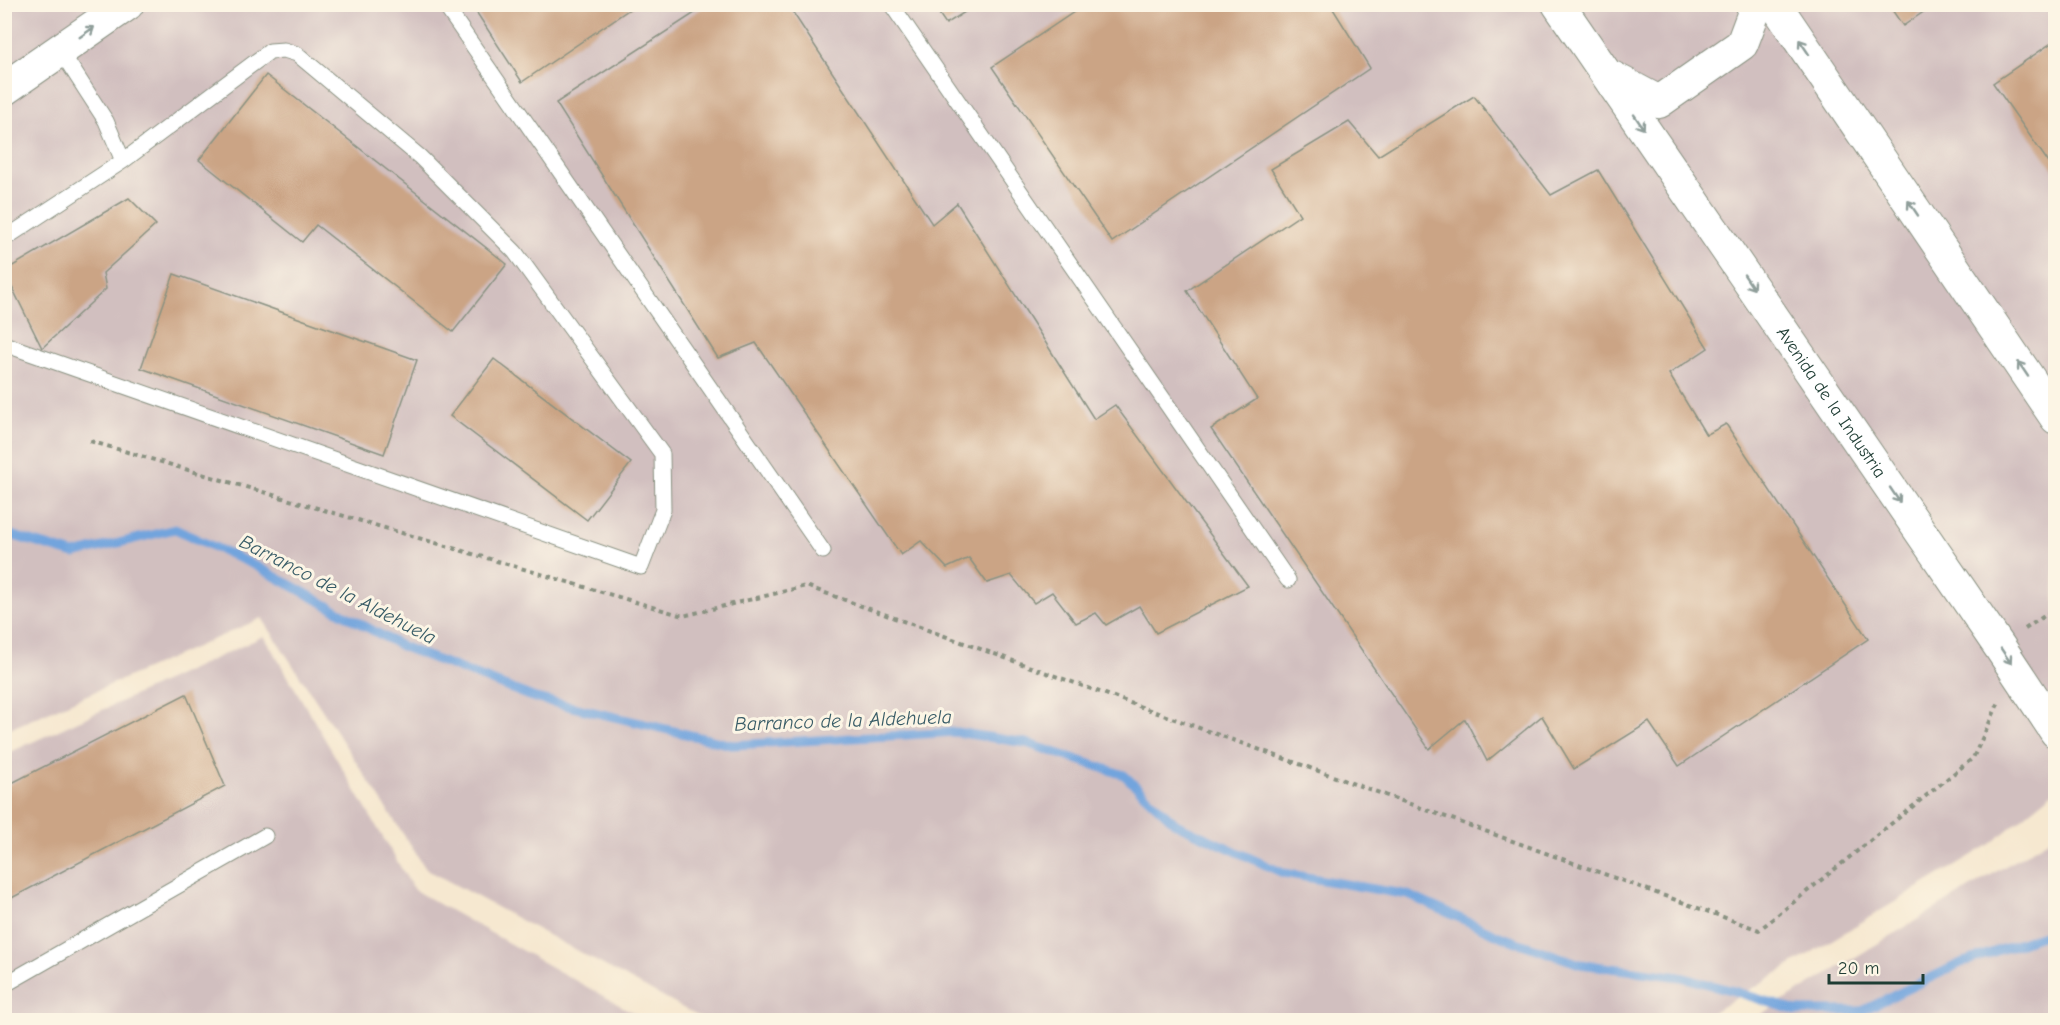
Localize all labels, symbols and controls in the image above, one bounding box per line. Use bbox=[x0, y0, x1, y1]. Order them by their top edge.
one-way arrow bbox=[79, 26, 95, 38]
one-way arrow bbox=[1798, 39, 1810, 55]
one-way arrow bbox=[1633, 113, 1645, 129]
one-way arrow bbox=[1907, 200, 1919, 217]
one-way arrow bbox=[1743, 274, 1755, 290]
street label: Avenida de la Industria bbox=[1772, 323, 1890, 482]
one-way arrow bbox=[2017, 362, 2029, 378]
one-way arrow bbox=[1890, 486, 1902, 503]
water label: Barranco de la Aldehuela bbox=[236, 530, 440, 649]
one-way arrow bbox=[2000, 647, 2012, 664]
water label: Barranco de la Aldehuela bbox=[734, 705, 952, 736]
scale bar bbox=[1829, 947, 1924, 985]
text: 20 m bbox=[1838, 958, 1879, 979]

